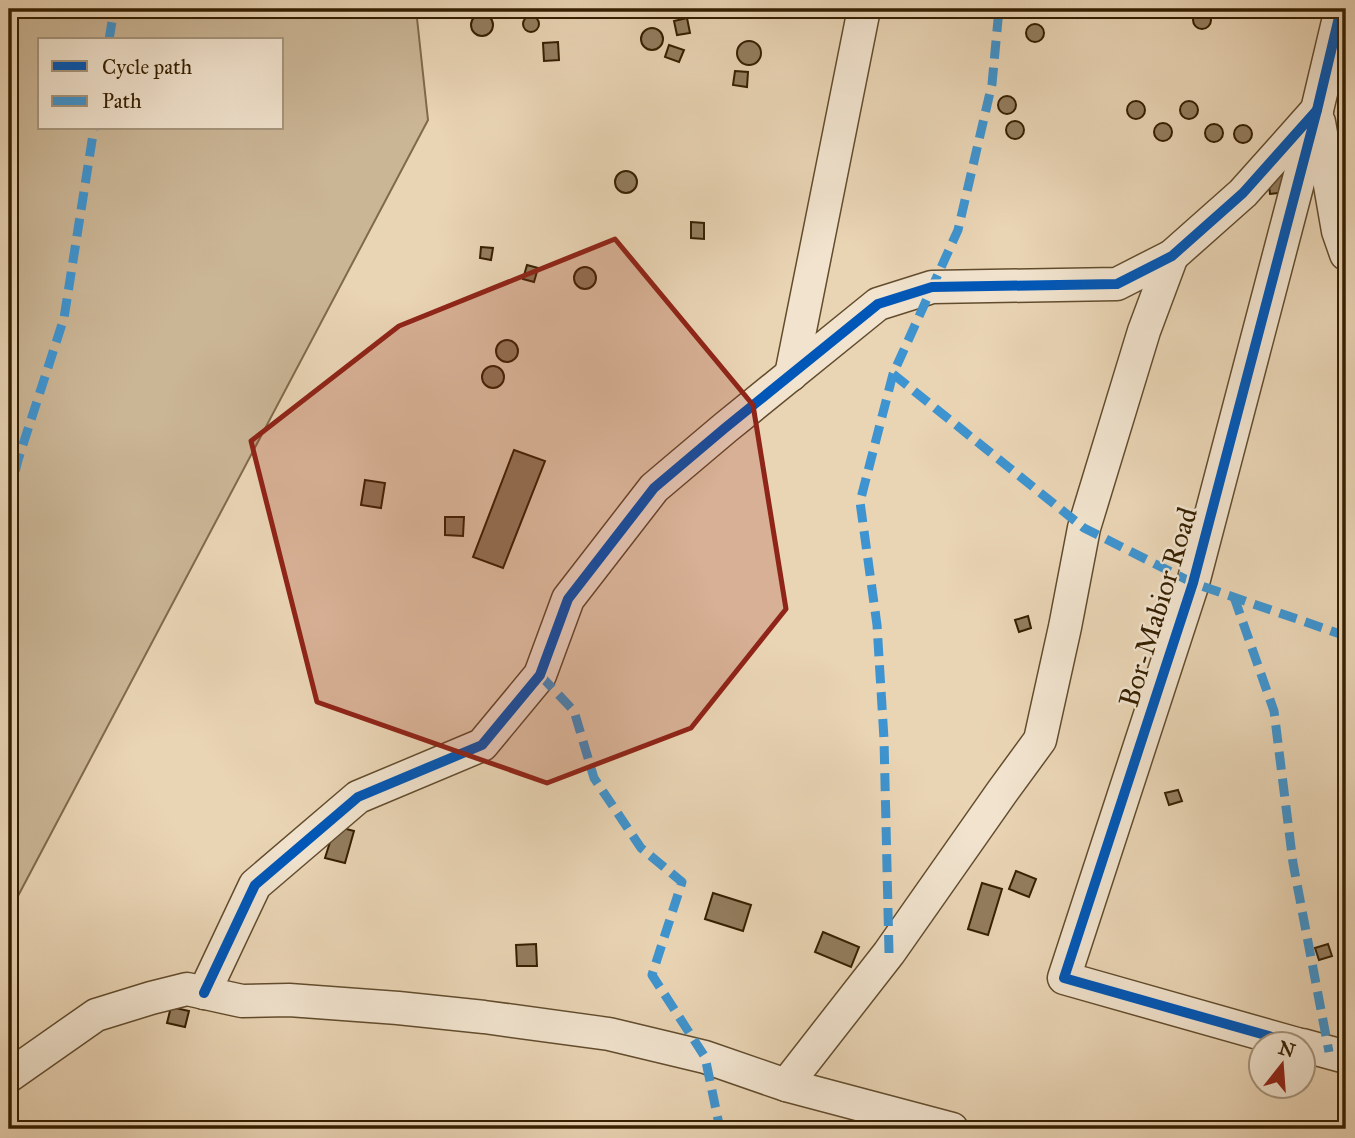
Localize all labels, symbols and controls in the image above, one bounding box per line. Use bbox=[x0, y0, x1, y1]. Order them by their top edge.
legend bbox=[38, 38, 284, 130]
text: Cycle path bbox=[102, 54, 193, 80]
text: Path bbox=[102, 88, 142, 114]
street label: Bor-Mabior Road bbox=[1111, 503, 1205, 711]
north arrow bbox=[1246, 1030, 1316, 1100]
text: N bbox=[1276, 1036, 1298, 1063]

